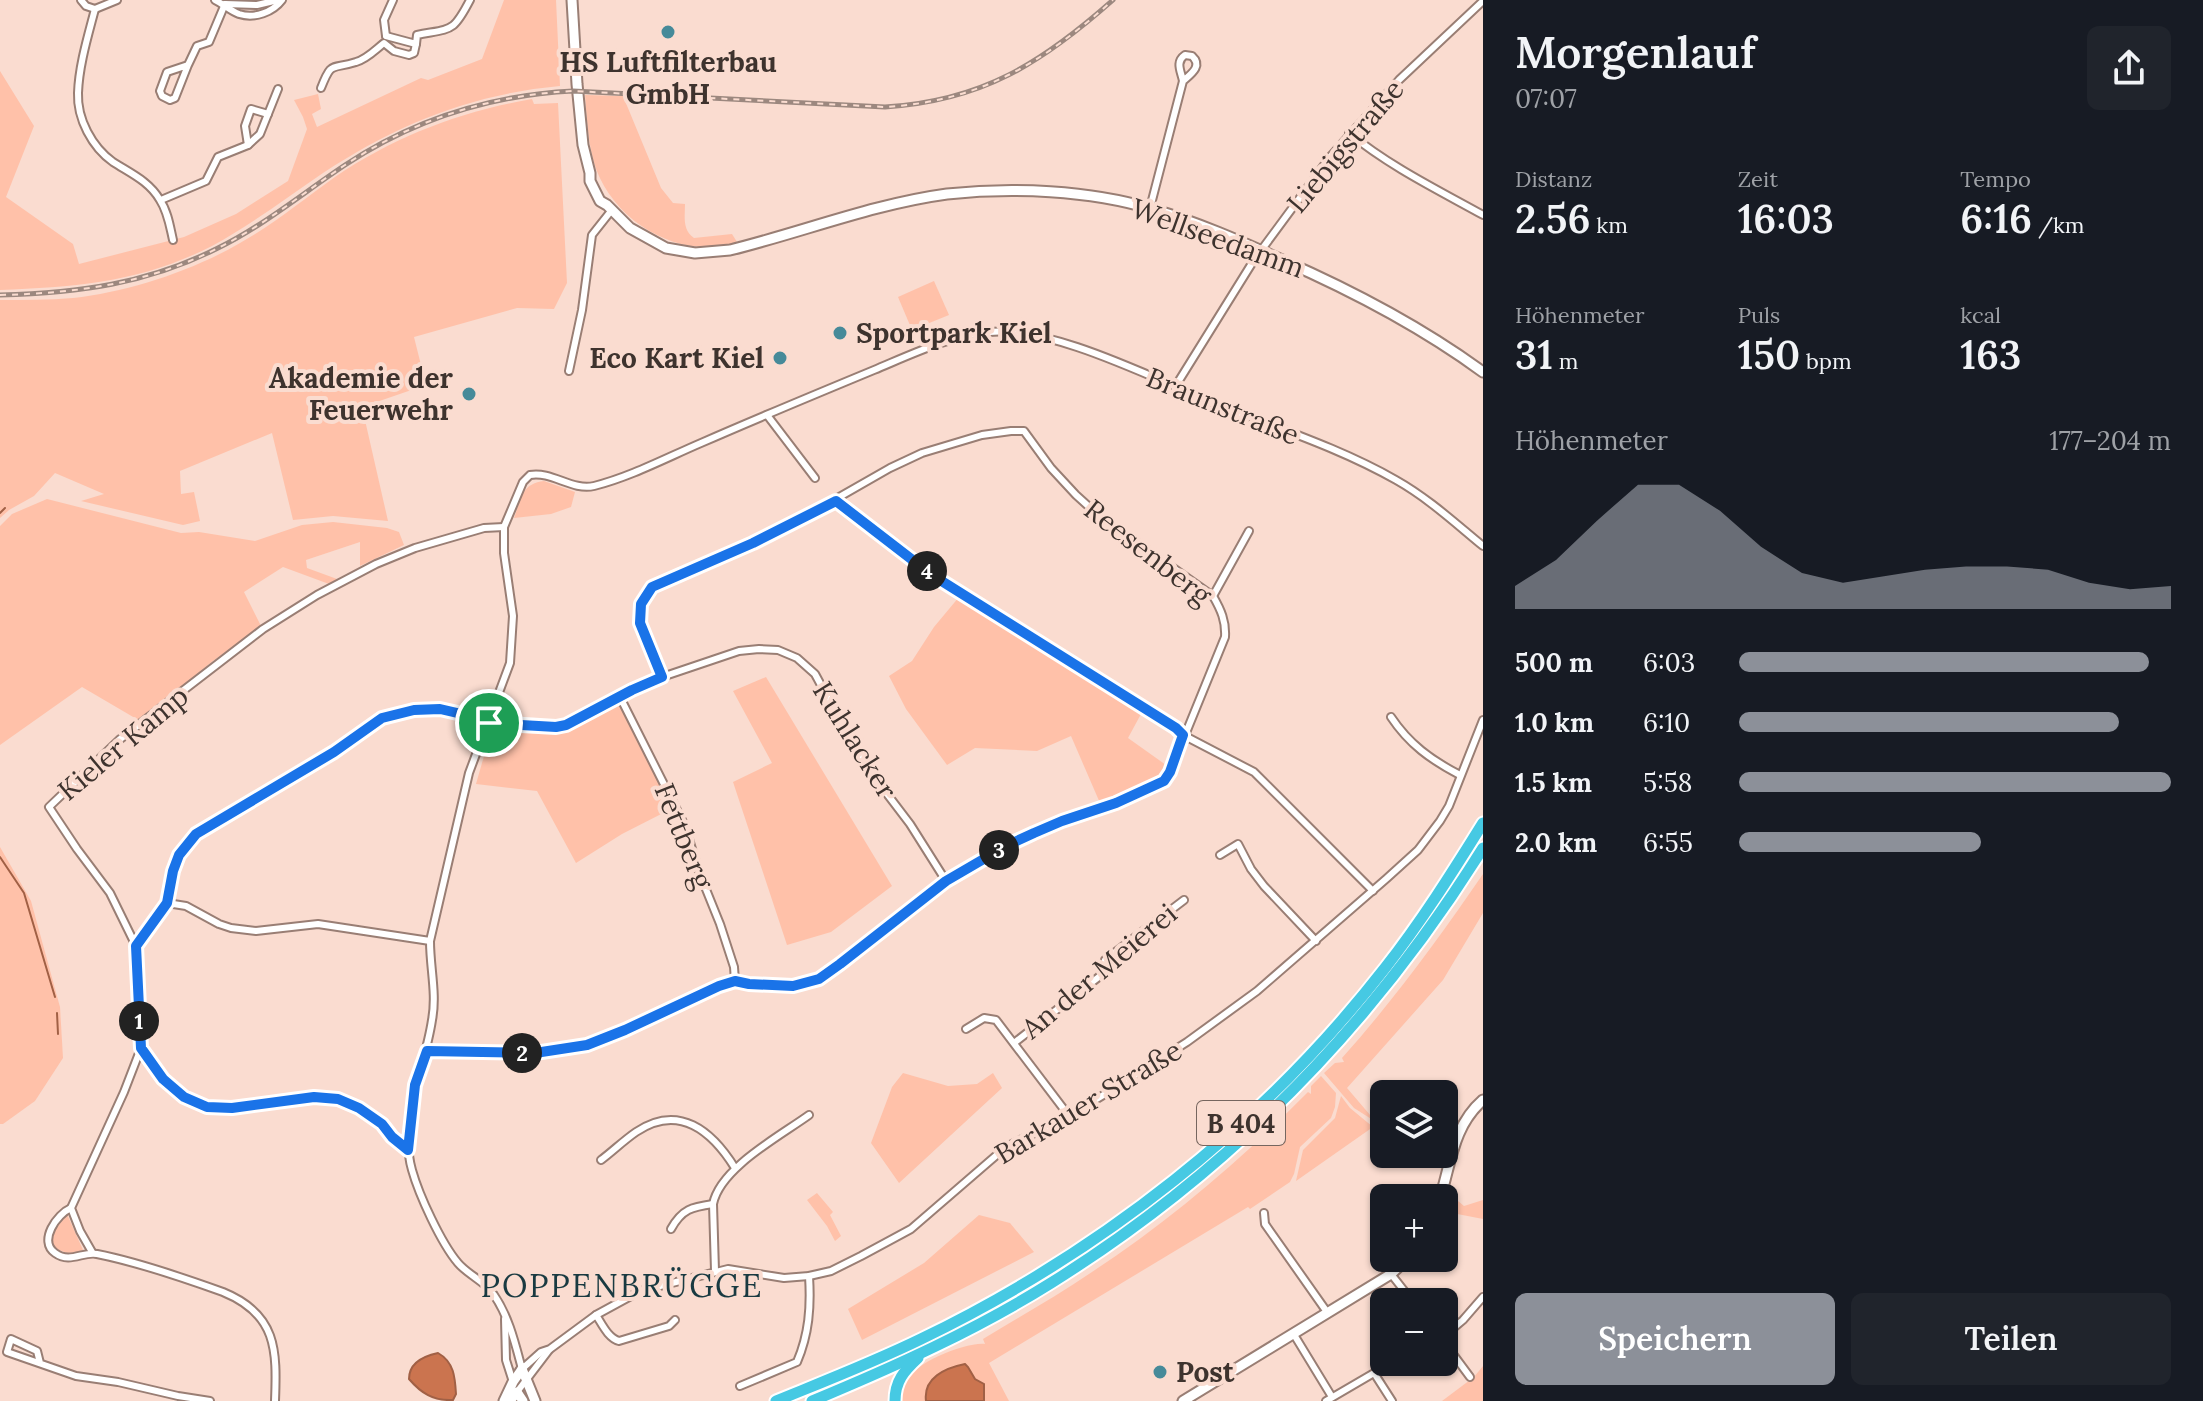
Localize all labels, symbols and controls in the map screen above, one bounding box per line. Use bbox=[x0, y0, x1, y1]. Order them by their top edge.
marker: HS Luftfilterbau GmbH bbox=[659, 23, 677, 41]
text: Morgenlauf bbox=[1515, 24, 1756, 80]
button: share bbox=[2087, 26, 2171, 110]
place label: HS Luftfilterbau GmbH bbox=[559, 44, 777, 112]
street label: Liebigstraße bbox=[1279, 72, 1411, 220]
text: 07:07 bbox=[1515, 82, 1577, 115]
text: Distanz bbox=[1515, 165, 1592, 193]
text: Zeit bbox=[1738, 165, 1778, 193]
text: Tempo bbox=[1960, 165, 2031, 193]
street label: Wellseedamm bbox=[1127, 190, 1309, 286]
text: 2.56 bbox=[1515, 193, 1591, 244]
text: 16:03 bbox=[1738, 193, 1834, 244]
text: 6:16 bbox=[1960, 193, 2032, 244]
text: km bbox=[1591, 211, 1628, 239]
text: /km bbox=[2032, 211, 2085, 239]
text: Höhenmeter bbox=[1515, 301, 1644, 329]
text: Puls bbox=[1738, 301, 1780, 329]
text: kcal bbox=[1960, 301, 2001, 329]
place label: Sportpark Kiel bbox=[856, 315, 1052, 351]
marker: Sportpark Kiel bbox=[831, 324, 849, 342]
text: 31 bbox=[1515, 329, 1553, 380]
text: 150 bbox=[1738, 329, 1800, 380]
text: 163 bbox=[1960, 329, 2021, 380]
place label: Eco Kart Kiel bbox=[589, 340, 764, 376]
text: m bbox=[1553, 347, 1579, 375]
text: bpm bbox=[1800, 347, 1852, 375]
marker: Eco Kart Kiel bbox=[771, 349, 789, 367]
street label: Braunstraße bbox=[1141, 359, 1305, 453]
place label: Akademie der Feuerwehr bbox=[269, 360, 454, 428]
marker: Akademie der Feuerwehr bbox=[460, 385, 478, 403]
text: Höhenmeter bbox=[1515, 424, 1668, 457]
text: 177–204 m bbox=[2049, 424, 2171, 457]
street label: Reesenberg bbox=[1077, 491, 1219, 613]
pin: 4 bbox=[907, 551, 947, 591]
text: 4 bbox=[921, 557, 933, 585]
text: 500 m bbox=[1515, 646, 1593, 679]
text: 6:03 bbox=[1643, 646, 1695, 679]
street label: Kuhlacker bbox=[805, 675, 905, 805]
street label: Kieler Kamp bbox=[50, 678, 196, 808]
pin bbox=[455, 689, 523, 757]
icon: arrive bbox=[467, 701, 511, 745]
text: 1.0 km bbox=[1515, 706, 1594, 739]
text: 6:10 bbox=[1643, 706, 1690, 739]
text: 1.5 km bbox=[1515, 766, 1592, 799]
text: 5:58 bbox=[1643, 766, 1692, 799]
street label: Fettberg bbox=[647, 778, 722, 895]
text: 2.0 km bbox=[1515, 826, 1597, 859]
text: 6:55 bbox=[1643, 826, 1693, 859]
pin: 3 bbox=[979, 830, 1019, 870]
text: 3 bbox=[993, 836, 1005, 864]
street label: An der Meierei bbox=[1013, 896, 1184, 1047]
pin: 1 bbox=[119, 1001, 159, 1041]
text: 1 bbox=[135, 1007, 143, 1035]
street label: Barkauer Straße bbox=[988, 1032, 1188, 1172]
pin: 2 bbox=[502, 1033, 542, 1073]
text: 2 bbox=[516, 1039, 528, 1067]
map controls bbox=[1370, 1080, 1458, 1376]
button: layers bbox=[1370, 1080, 1458, 1168]
road number: B 404 bbox=[1197, 1101, 1285, 1145]
button: + bbox=[1370, 1184, 1458, 1272]
district label: POPPENBRÜGGE bbox=[481, 1265, 763, 1306]
button: − bbox=[1370, 1288, 1458, 1376]
button: Speichern bbox=[1515, 1293, 1835, 1385]
button: Teilen bbox=[1851, 1293, 2171, 1385]
place label: Post bbox=[1176, 1354, 1235, 1390]
marker: Post bbox=[1151, 1363, 1169, 1381]

